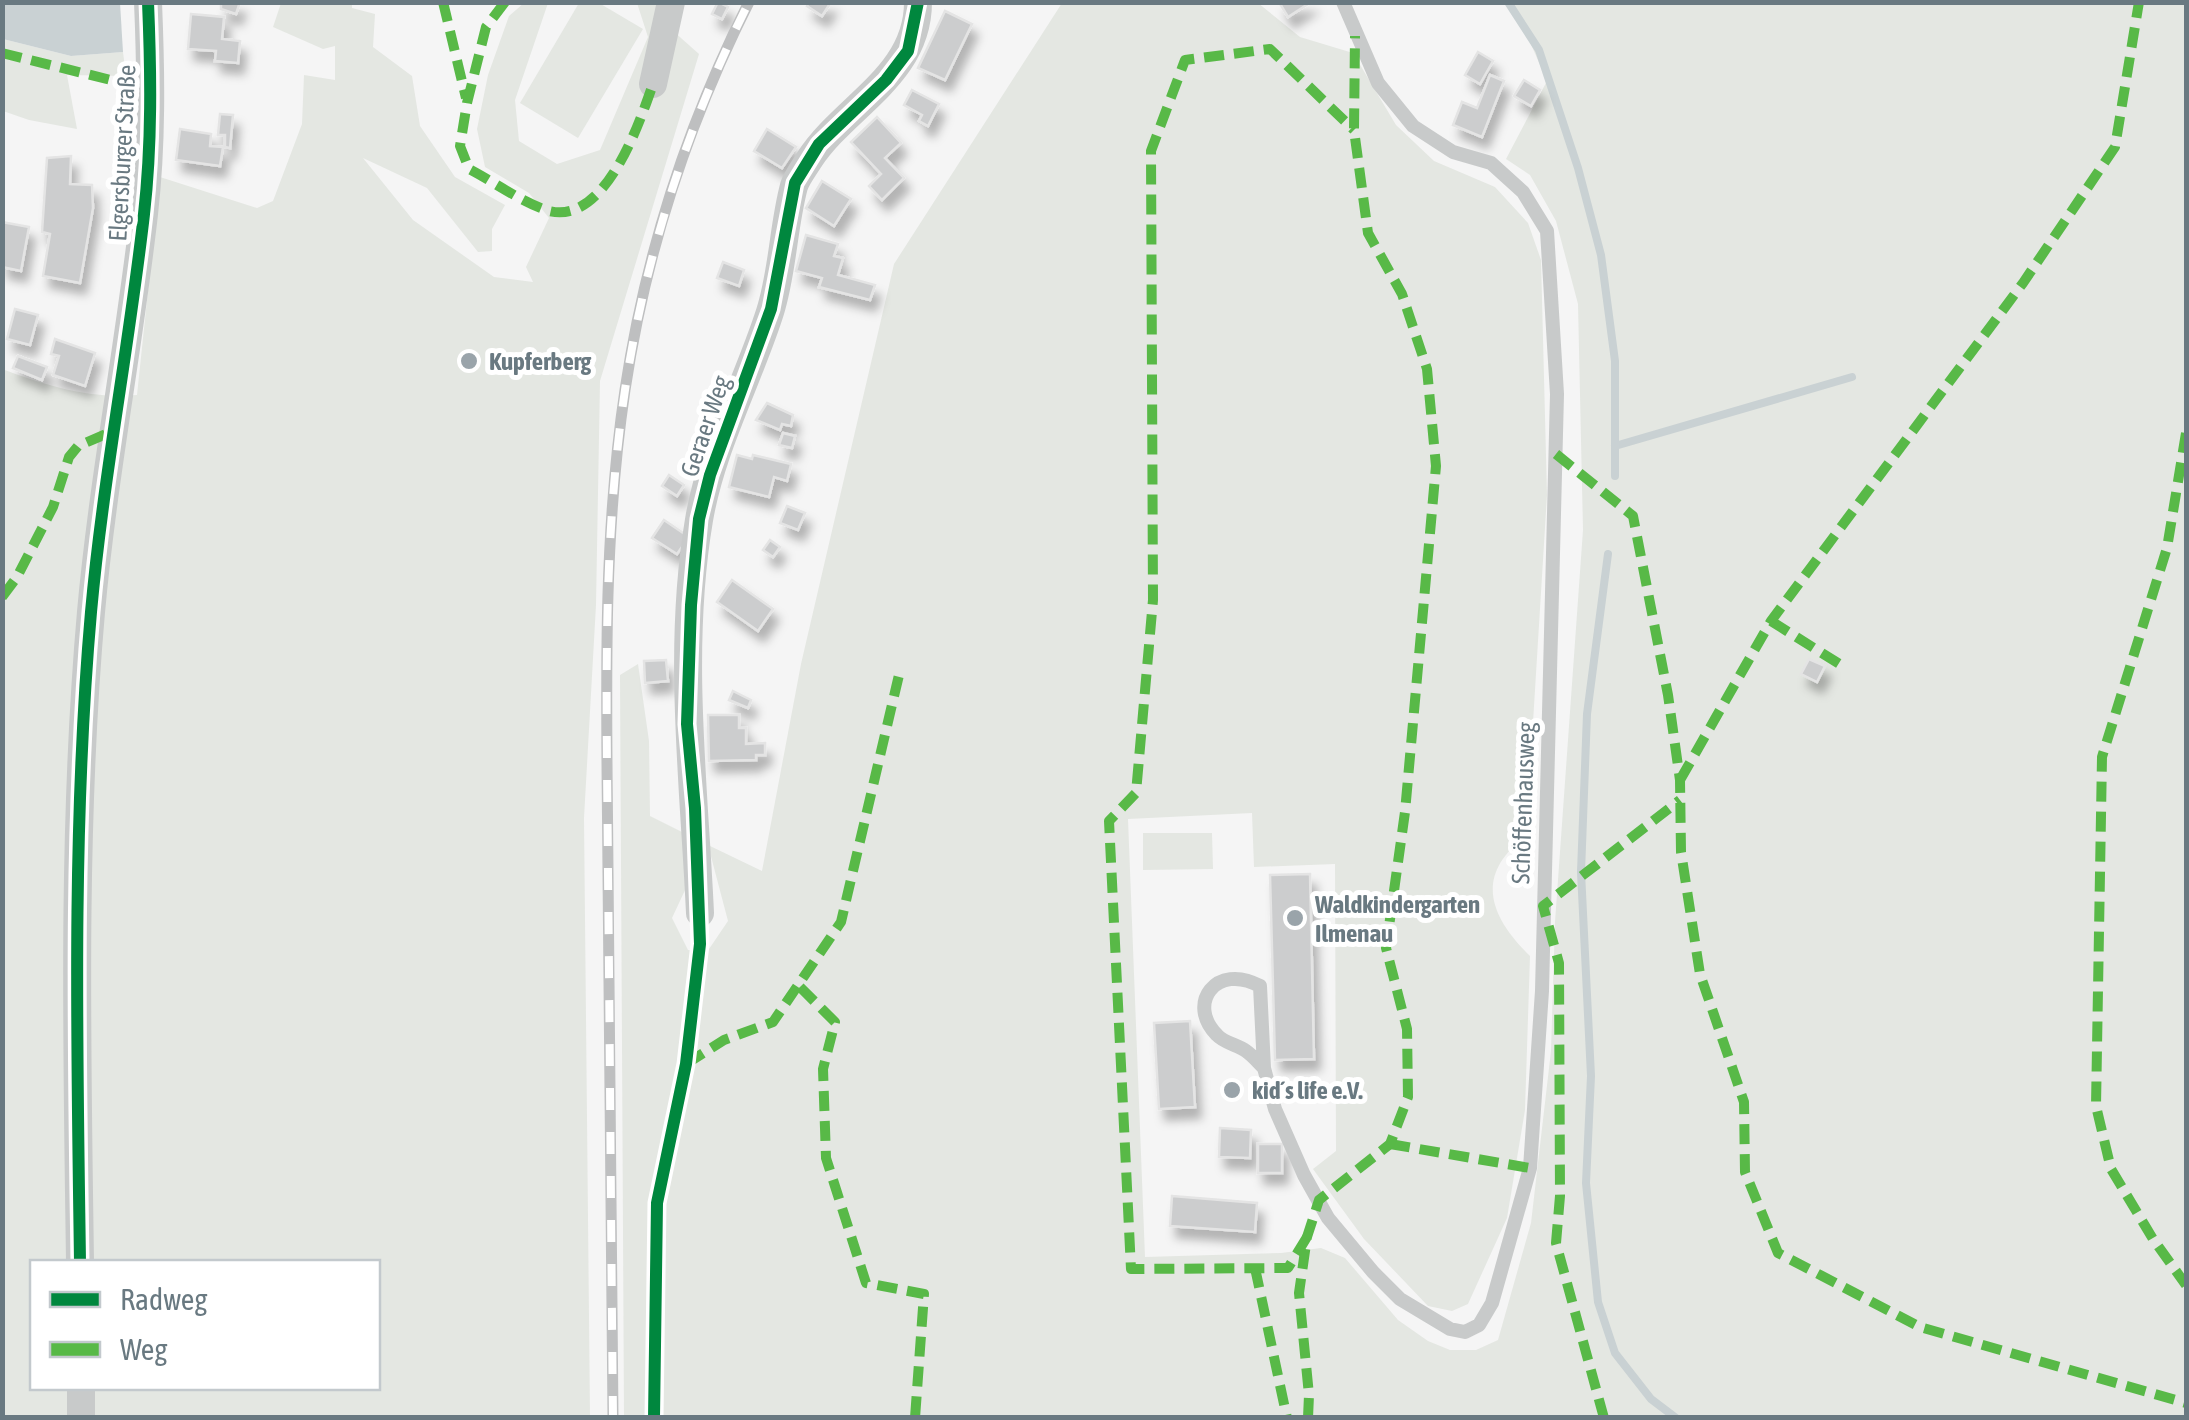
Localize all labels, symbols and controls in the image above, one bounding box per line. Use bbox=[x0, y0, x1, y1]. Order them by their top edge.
street label: Elgersburger Straße bbox=[103, 64, 141, 242]
place label: Kupferberg bbox=[489, 347, 591, 375]
marker: Kupferberg bbox=[458, 350, 480, 372]
street label: Geraer Weg bbox=[675, 372, 735, 480]
street label: Schöffenhausweg bbox=[1506, 721, 1540, 884]
place label: Waldkindergarten Ilmenau bbox=[1314, 890, 1480, 947]
marker: Waldkindergarten Ilmenau bbox=[1284, 907, 1306, 929]
place label: kid´s life e.V. bbox=[1252, 1076, 1363, 1104]
marker: kid´s life e.V. bbox=[1221, 1079, 1243, 1101]
legend bbox=[30, 1260, 380, 1390]
text: Radweg bbox=[120, 1282, 207, 1316]
text: Weg bbox=[120, 1332, 167, 1366]

